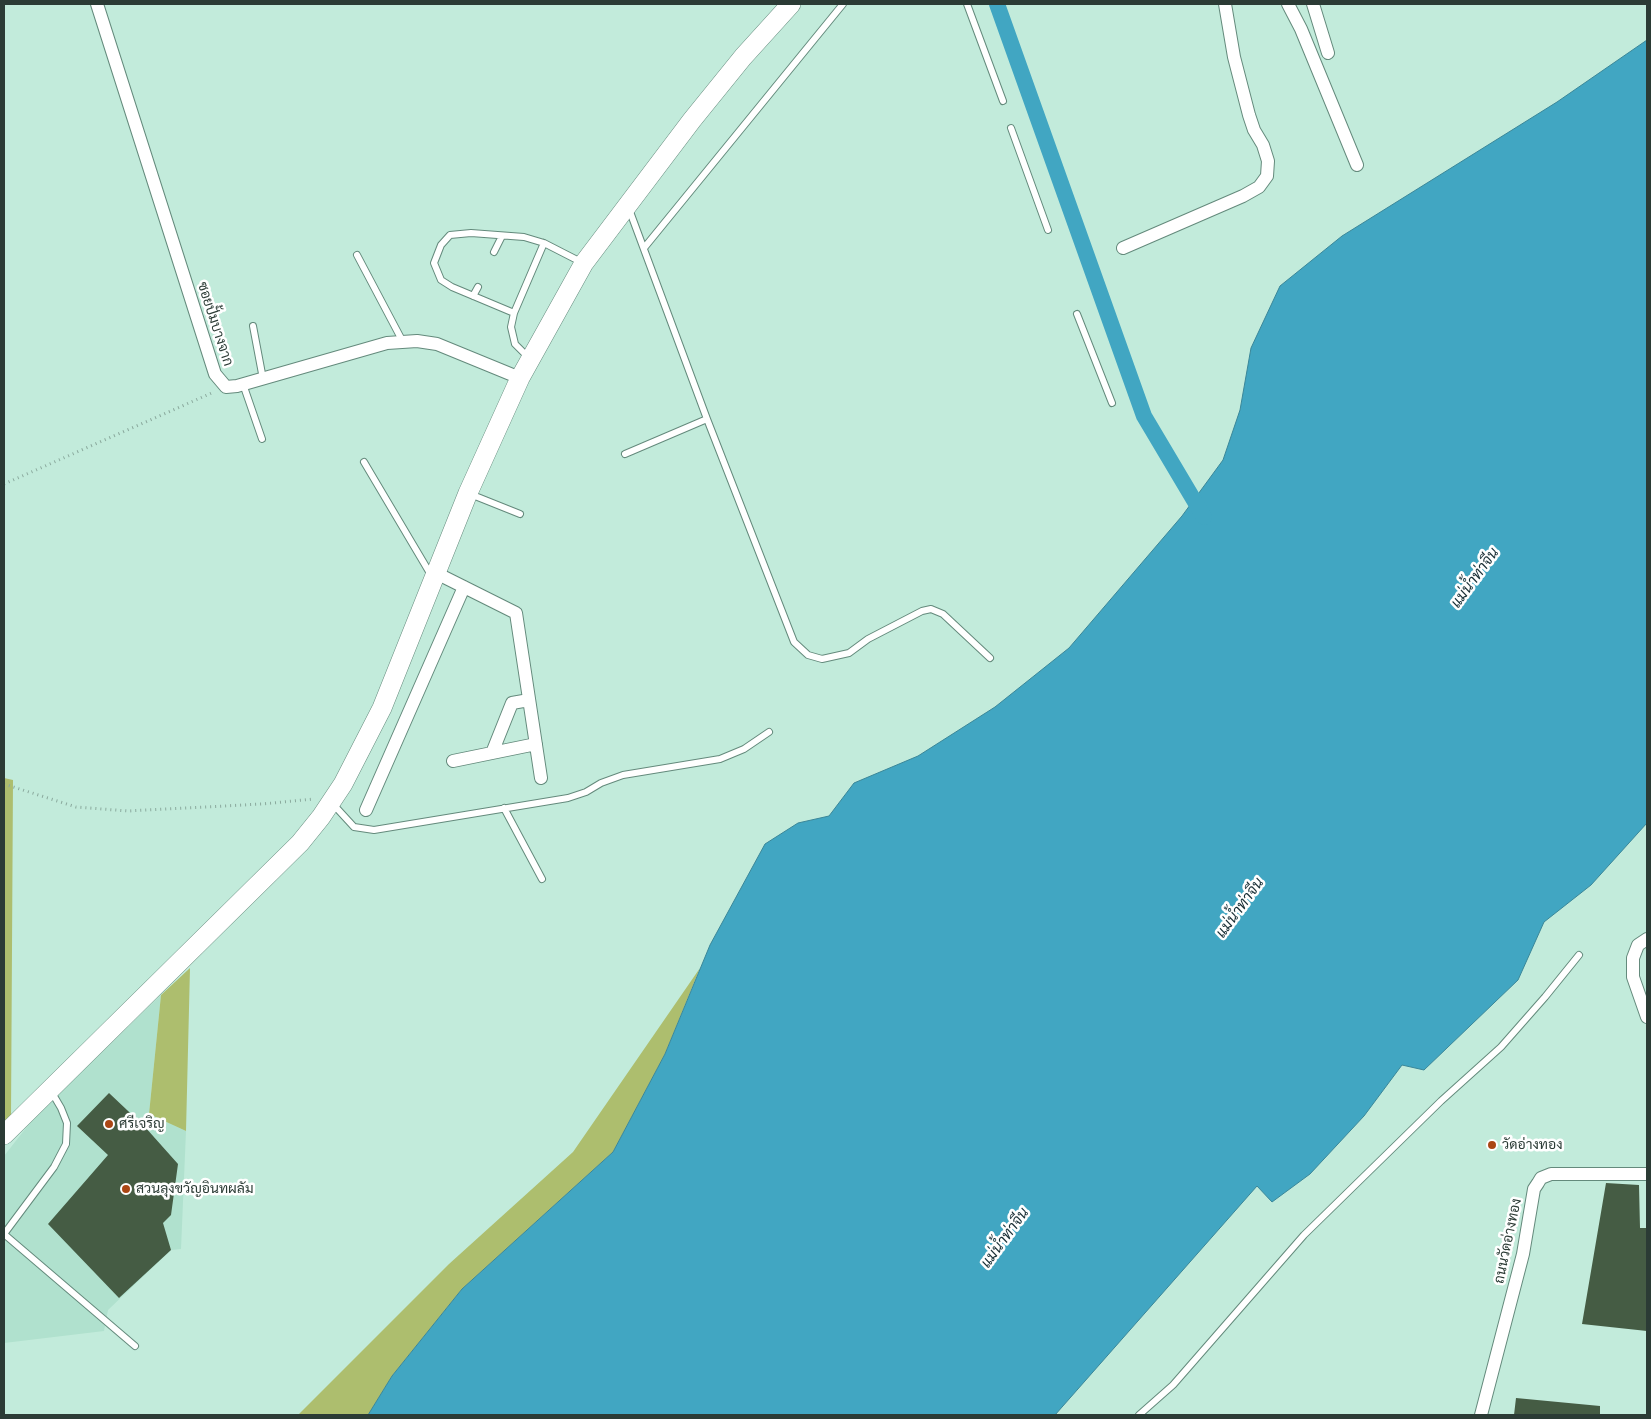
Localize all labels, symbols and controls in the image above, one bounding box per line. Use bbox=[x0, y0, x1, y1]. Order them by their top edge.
street label: ซอยปั้มบางจาก bbox=[194, 280, 236, 368]
water label: แม่น้ำท่าจีน bbox=[1447, 544, 1503, 612]
water label: แม่น้ำท่าจีน bbox=[1212, 874, 1268, 942]
place label: ศรีเจริญ bbox=[119, 1116, 165, 1132]
marker: ศรีเจริญ bbox=[103, 1118, 115, 1130]
place label: วัดอ่างทอง bbox=[1502, 1137, 1563, 1153]
marker: วัดอ่างทอง bbox=[1486, 1139, 1498, 1151]
place label: สวนลุงขวัญอินทผลัม bbox=[136, 1181, 254, 1197]
marker: สวนลุงขวัญอินทผลัม bbox=[120, 1183, 132, 1195]
street label: ถนนวัดอ่างทอง bbox=[1491, 1197, 1525, 1285]
water label: แม่น้ำท่าจีน bbox=[977, 1204, 1033, 1272]

